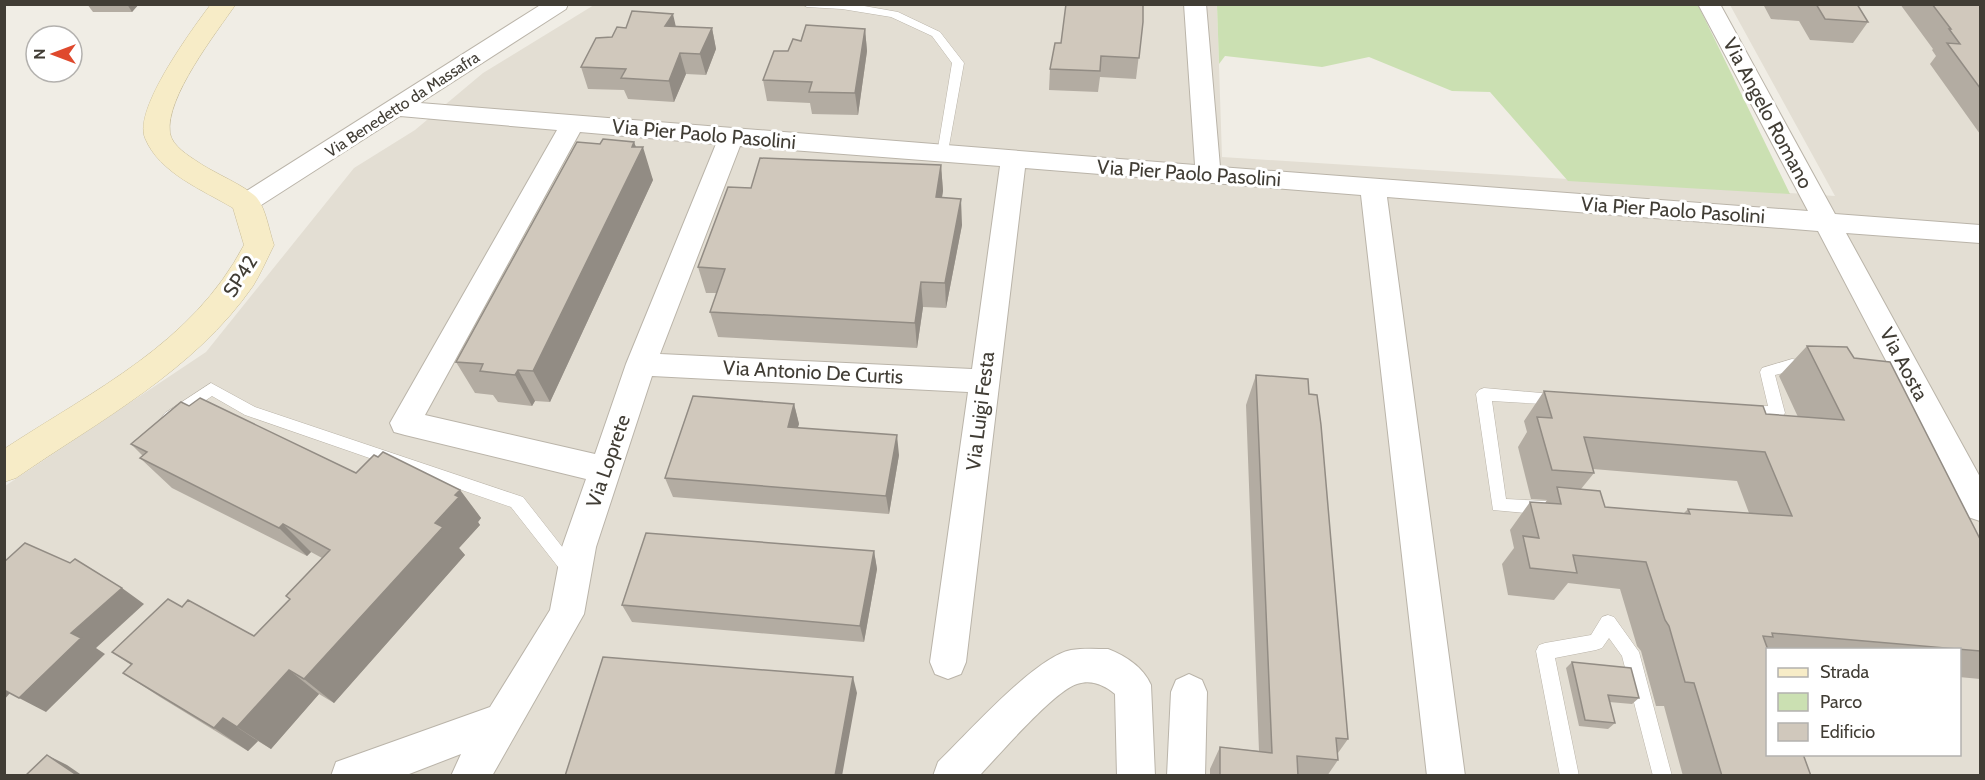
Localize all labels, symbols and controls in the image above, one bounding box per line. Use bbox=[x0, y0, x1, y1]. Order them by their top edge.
north arrow bbox=[24, 24, 84, 84]
street label: Via Angelo Romano bbox=[1718, 34, 1818, 192]
street label: Via Benedetto da Massafra bbox=[322, 47, 483, 161]
text: N bbox=[30, 48, 49, 60]
street label: Via Pier Paolo Pasolini bbox=[611, 114, 797, 154]
street label: Via Pier Paolo Pasolini bbox=[1096, 155, 1282, 191]
street label: Via Pier Paolo Pasolini bbox=[1580, 192, 1766, 228]
street label: SP42 bbox=[218, 251, 262, 301]
street label: Via Aosta bbox=[1875, 323, 1933, 405]
street label: Via Luigi Festa bbox=[961, 350, 999, 472]
street label: Via Antonio De Curtis bbox=[722, 355, 904, 389]
street label: Via Loprete bbox=[581, 411, 635, 511]
legend bbox=[1766, 648, 1961, 756]
text: Strada bbox=[1820, 661, 1870, 683]
text: Parco bbox=[1820, 691, 1862, 713]
text: Edificio bbox=[1820, 721, 1875, 743]

